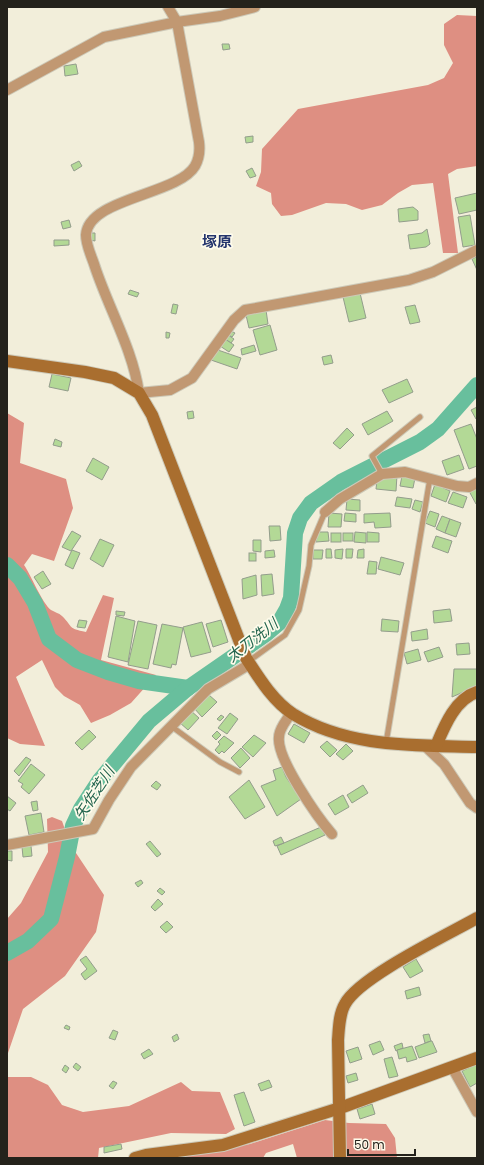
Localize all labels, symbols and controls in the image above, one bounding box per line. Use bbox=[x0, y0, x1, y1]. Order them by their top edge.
district label: 塚原 bbox=[202, 231, 232, 252]
water label: 太刀洗川 bbox=[222, 612, 284, 667]
water label: 矢佐芝川 bbox=[69, 760, 120, 824]
scale bar bbox=[348, 1131, 415, 1157]
text: 50 m bbox=[354, 1136, 385, 1153]

